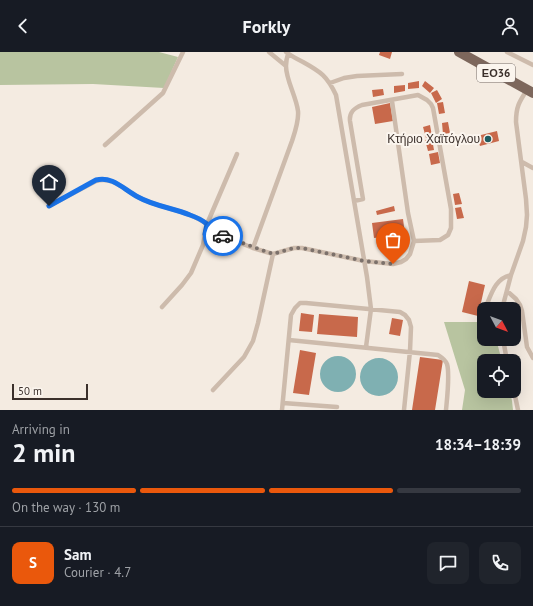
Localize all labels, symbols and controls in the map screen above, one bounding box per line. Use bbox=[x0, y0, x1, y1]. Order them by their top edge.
icon: back bbox=[12, 15, 34, 37]
text: Forkly bbox=[243, 15, 290, 38]
icon: person bbox=[499, 15, 521, 37]
road number: ΕΟ36 bbox=[477, 64, 515, 82]
place label: Κτήριο Χαϊτόγλου bbox=[387, 131, 480, 146]
marker: Κτήριο Χαϊτόγλου bbox=[483, 134, 493, 144]
pin bbox=[32, 165, 66, 206]
icon: home bbox=[38, 171, 60, 193]
courier bbox=[203, 216, 243, 256]
pin bbox=[376, 223, 410, 264]
icon: car bbox=[212, 225, 234, 247]
icon: bag bbox=[382, 229, 404, 251]
north arrow bbox=[477, 302, 521, 346]
map controls bbox=[477, 302, 521, 398]
button: locate bbox=[477, 354, 521, 398]
scale bar bbox=[12, 382, 88, 401]
text: 50 m bbox=[18, 384, 42, 398]
text: Arriving in bbox=[12, 421, 70, 438]
text: 18:34–18:39 bbox=[435, 435, 521, 454]
text: 2 min bbox=[12, 436, 75, 469]
text: On the way · 130 m bbox=[12, 499, 120, 516]
button: chat bbox=[427, 542, 469, 584]
button: phone bbox=[479, 542, 521, 584]
text: Sam bbox=[64, 545, 91, 564]
text: S bbox=[29, 553, 37, 572]
text: Courier · 4.7 bbox=[64, 564, 131, 581]

